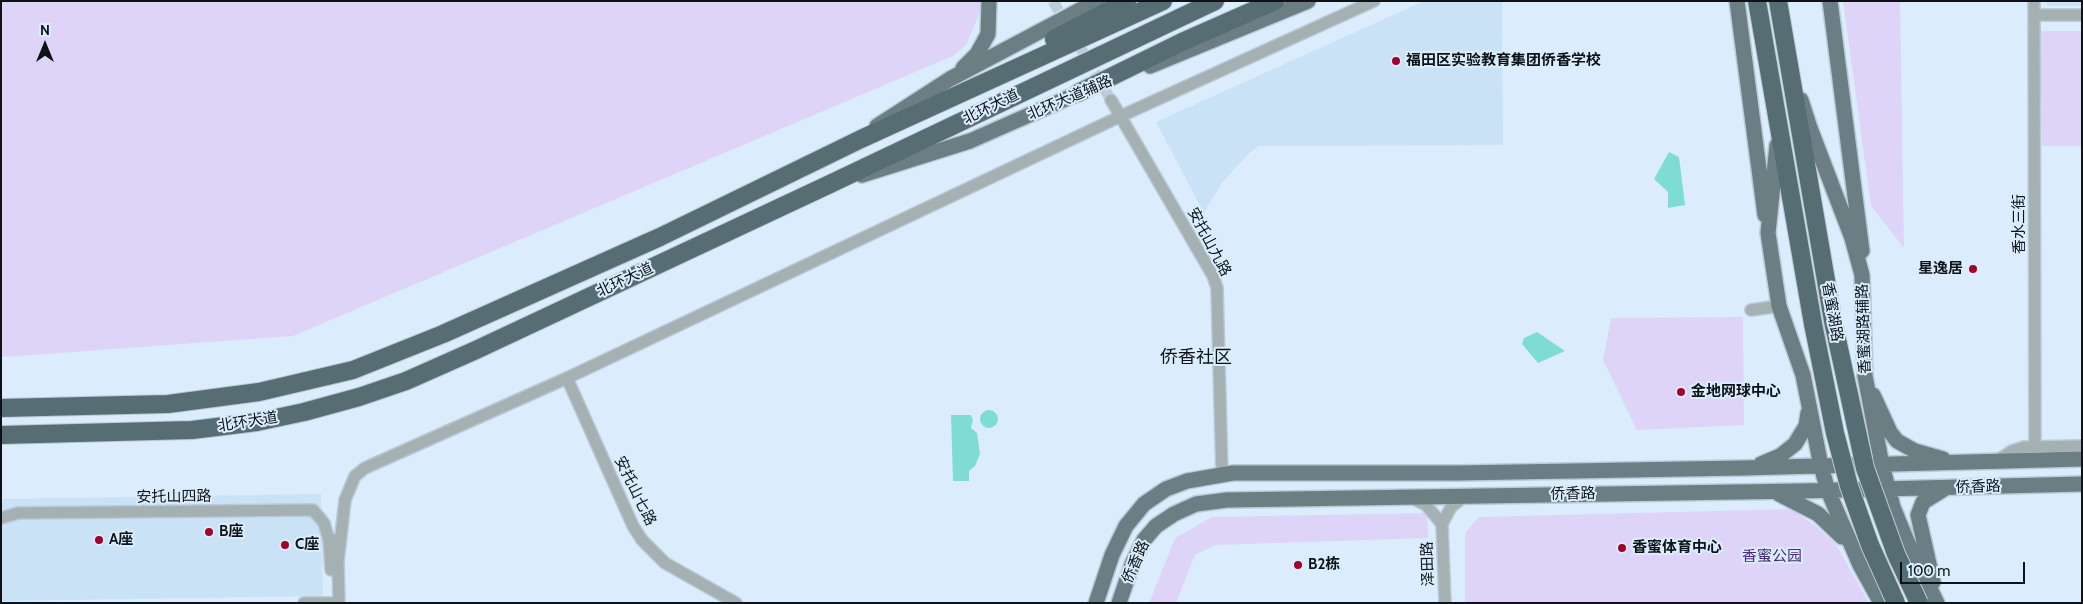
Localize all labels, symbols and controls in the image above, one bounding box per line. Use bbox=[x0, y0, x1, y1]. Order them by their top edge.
north arrow bbox=[20, 20, 70, 70]
text: N bbox=[40, 21, 50, 39]
place label: 福田区实验教育集团侨香学校 bbox=[1406, 52, 1601, 70]
marker: 福田区实验教育集团侨香学校 bbox=[1390, 55, 1402, 67]
street label: 北环大道辅路 bbox=[1025, 72, 1115, 124]
street label: 北环大道 bbox=[960, 86, 1022, 128]
street label: 香水三街 bbox=[2011, 194, 2029, 254]
street label: 安托山九路 bbox=[1183, 205, 1235, 279]
street label: 北环大道 bbox=[594, 259, 656, 301]
place label: 星逸居 bbox=[1918, 260, 1963, 278]
marker: 星逸居 bbox=[1967, 263, 1979, 275]
street label: 香蜜湖路 bbox=[1818, 281, 1846, 343]
street label: 香蜜湖路辅路 bbox=[1853, 284, 1875, 374]
district label: 侨香社区 bbox=[1160, 347, 1232, 369]
place label: 金地网球中心 bbox=[1691, 383, 1781, 401]
marker: 金地网球中心 bbox=[1675, 386, 1687, 398]
street label: 北环大道 bbox=[217, 408, 279, 436]
street label: 安托山七路 bbox=[610, 453, 660, 529]
street label: 侨香路 bbox=[1955, 477, 2001, 497]
street label: 侨香路 bbox=[1550, 485, 1596, 503]
street label: 安托山四路 bbox=[136, 487, 212, 507]
place label: B座 bbox=[219, 523, 243, 541]
marker: B座 bbox=[203, 526, 215, 538]
place label: A座 bbox=[109, 531, 133, 549]
marker: A座 bbox=[93, 534, 105, 546]
place label: C座 bbox=[295, 536, 319, 554]
street label: 侨香路 bbox=[1119, 538, 1153, 586]
marker: C座 bbox=[279, 539, 291, 551]
place label: 香蜜体育中心 bbox=[1632, 539, 1722, 557]
street label: 泽田路 bbox=[1418, 541, 1438, 587]
marker: 香蜜体育中心 bbox=[1616, 542, 1628, 554]
park label: 香蜜公园 bbox=[1742, 548, 1802, 566]
scale bar bbox=[1903, 552, 2028, 584]
place label: B2栋 bbox=[1308, 556, 1340, 574]
marker: B2栋 bbox=[1292, 559, 1304, 571]
text: 100 m bbox=[1908, 562, 1950, 580]

